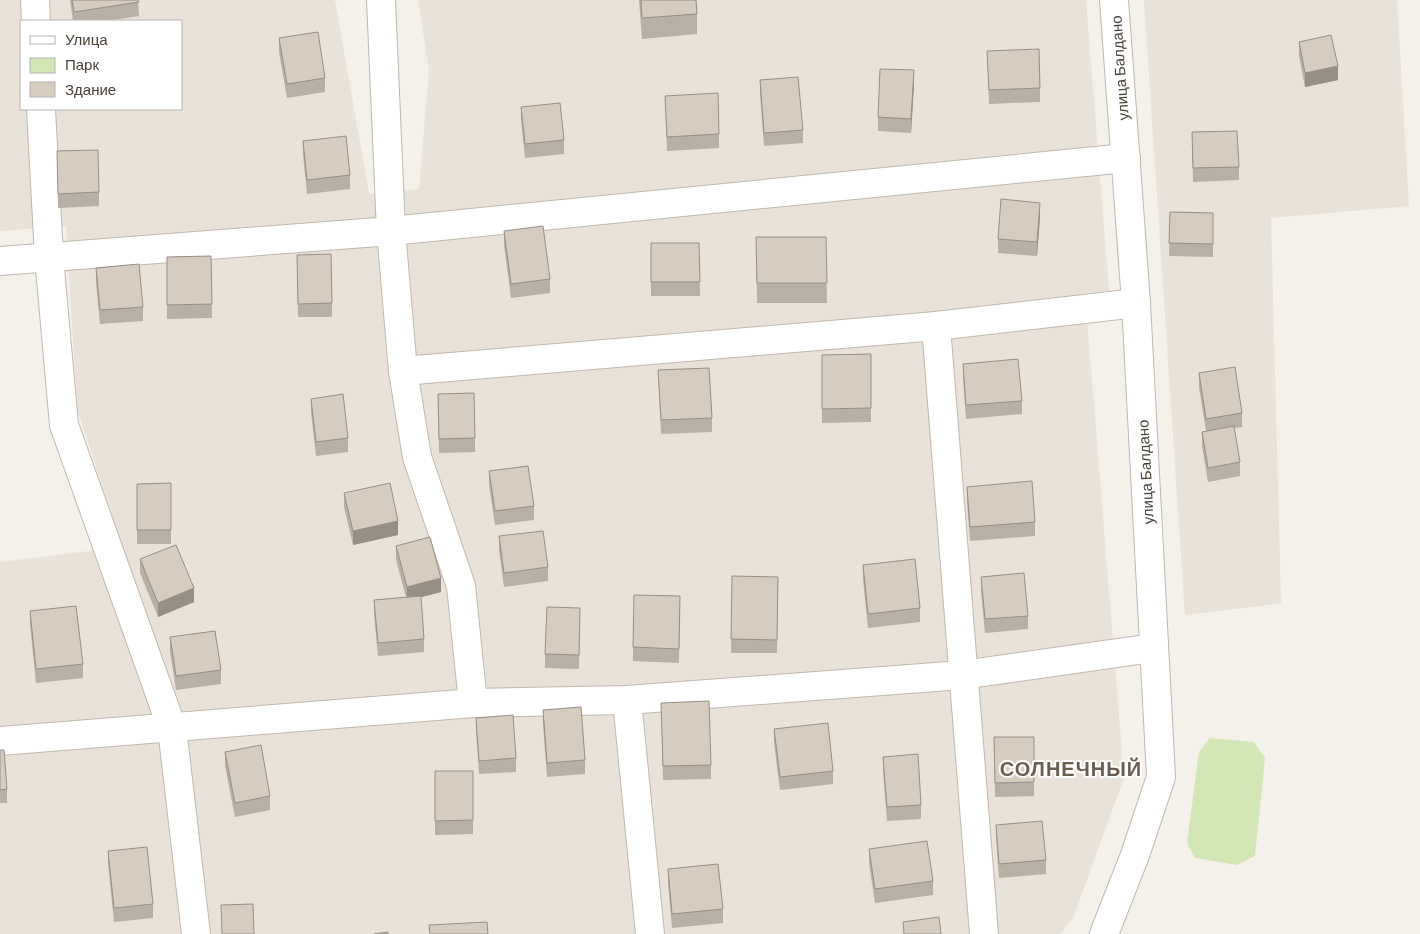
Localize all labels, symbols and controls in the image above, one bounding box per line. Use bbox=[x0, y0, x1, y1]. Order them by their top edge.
street label: улица Балдано bbox=[1106, 15, 1132, 121]
legend bbox=[20, 20, 182, 110]
text: Улица bbox=[65, 30, 108, 48]
text: Парк bbox=[65, 55, 99, 73]
text: Здание bbox=[65, 80, 116, 98]
street label: улица Балдано bbox=[1133, 419, 1157, 525]
district label: СОЛНЕЧНЫЙ bbox=[1000, 756, 1142, 780]

